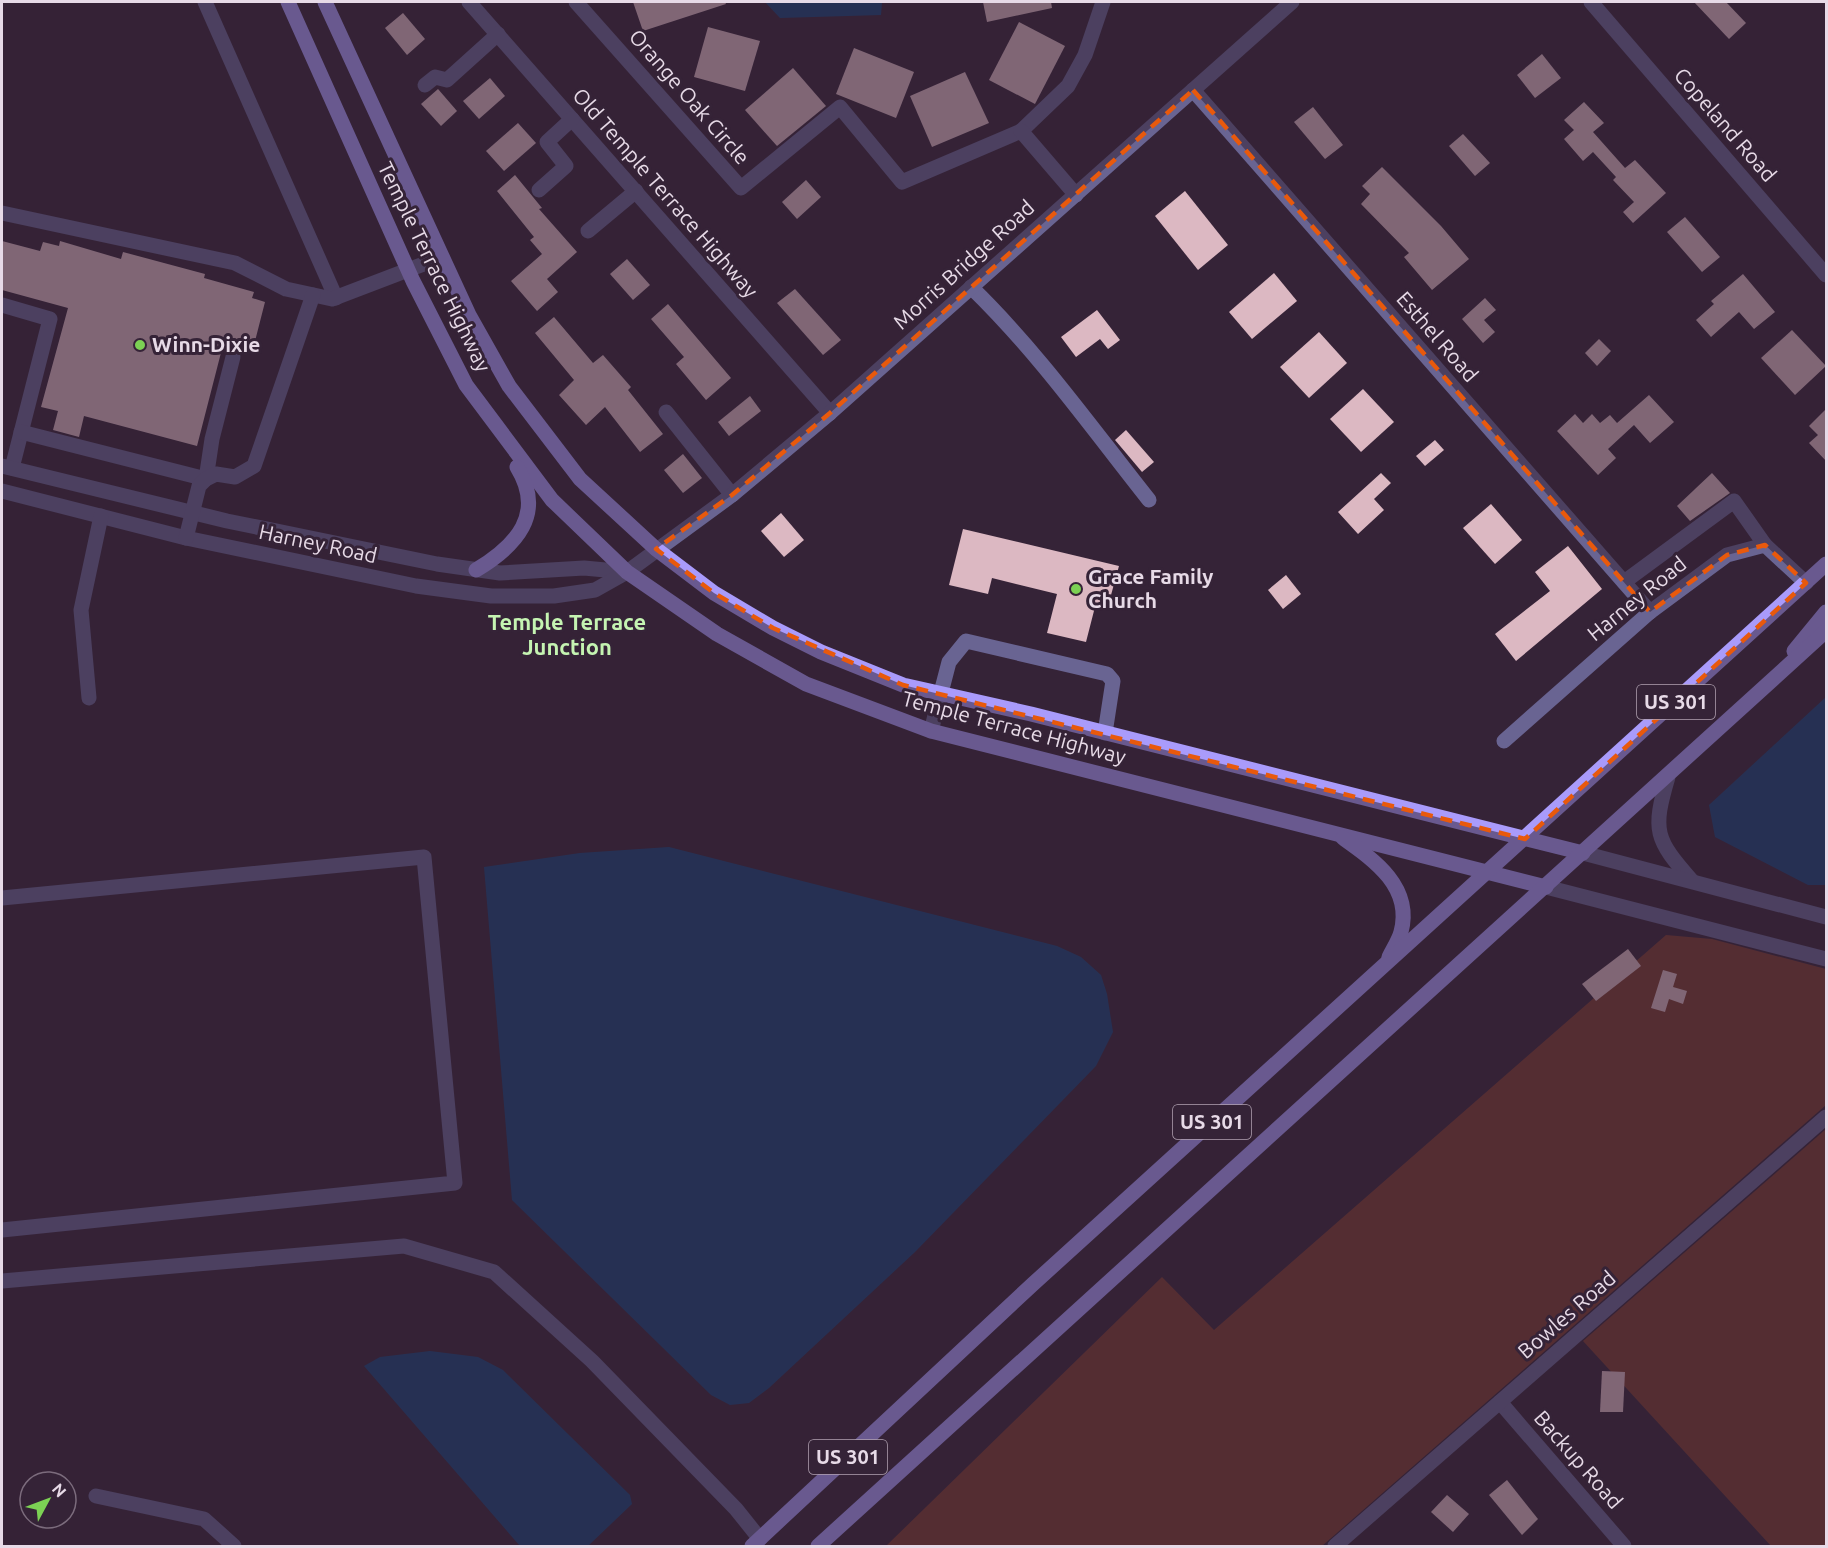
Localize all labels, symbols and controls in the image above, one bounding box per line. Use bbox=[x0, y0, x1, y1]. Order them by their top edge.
street label: Orange Oak Circle bbox=[625, 24, 755, 169]
street label: Copeland Road bbox=[1670, 63, 1782, 186]
street label: Old Temple Terrace Highway bbox=[568, 83, 763, 302]
street label: Temple Terrace Highway bbox=[374, 158, 496, 375]
street label: Morris Bridge Road bbox=[888, 195, 1039, 334]
street label: Esthel Road bbox=[1392, 286, 1483, 386]
place label: Winn-Dixie bbox=[152, 332, 260, 356]
marker: Winn-Dixie bbox=[133, 338, 147, 352]
street label: Harney Road bbox=[257, 519, 380, 567]
street label: Harney Road bbox=[1582, 551, 1691, 645]
place label: Grace Family Church bbox=[1088, 564, 1213, 612]
marker: Grace Family Church bbox=[1069, 582, 1083, 596]
district label: Temple Terrace Junction bbox=[488, 609, 646, 659]
road number: US 301 bbox=[1637, 685, 1715, 719]
street label: Temple Terrace Highway bbox=[900, 686, 1129, 768]
road number: US 301 bbox=[1173, 1105, 1251, 1139]
street label: Bowles Road bbox=[1513, 1265, 1620, 1363]
street label: Backup Road bbox=[1530, 1405, 1628, 1513]
road number: US 301 bbox=[809, 1440, 887, 1474]
north arrow bbox=[18, 1470, 78, 1530]
text: N bbox=[49, 1480, 70, 1501]

